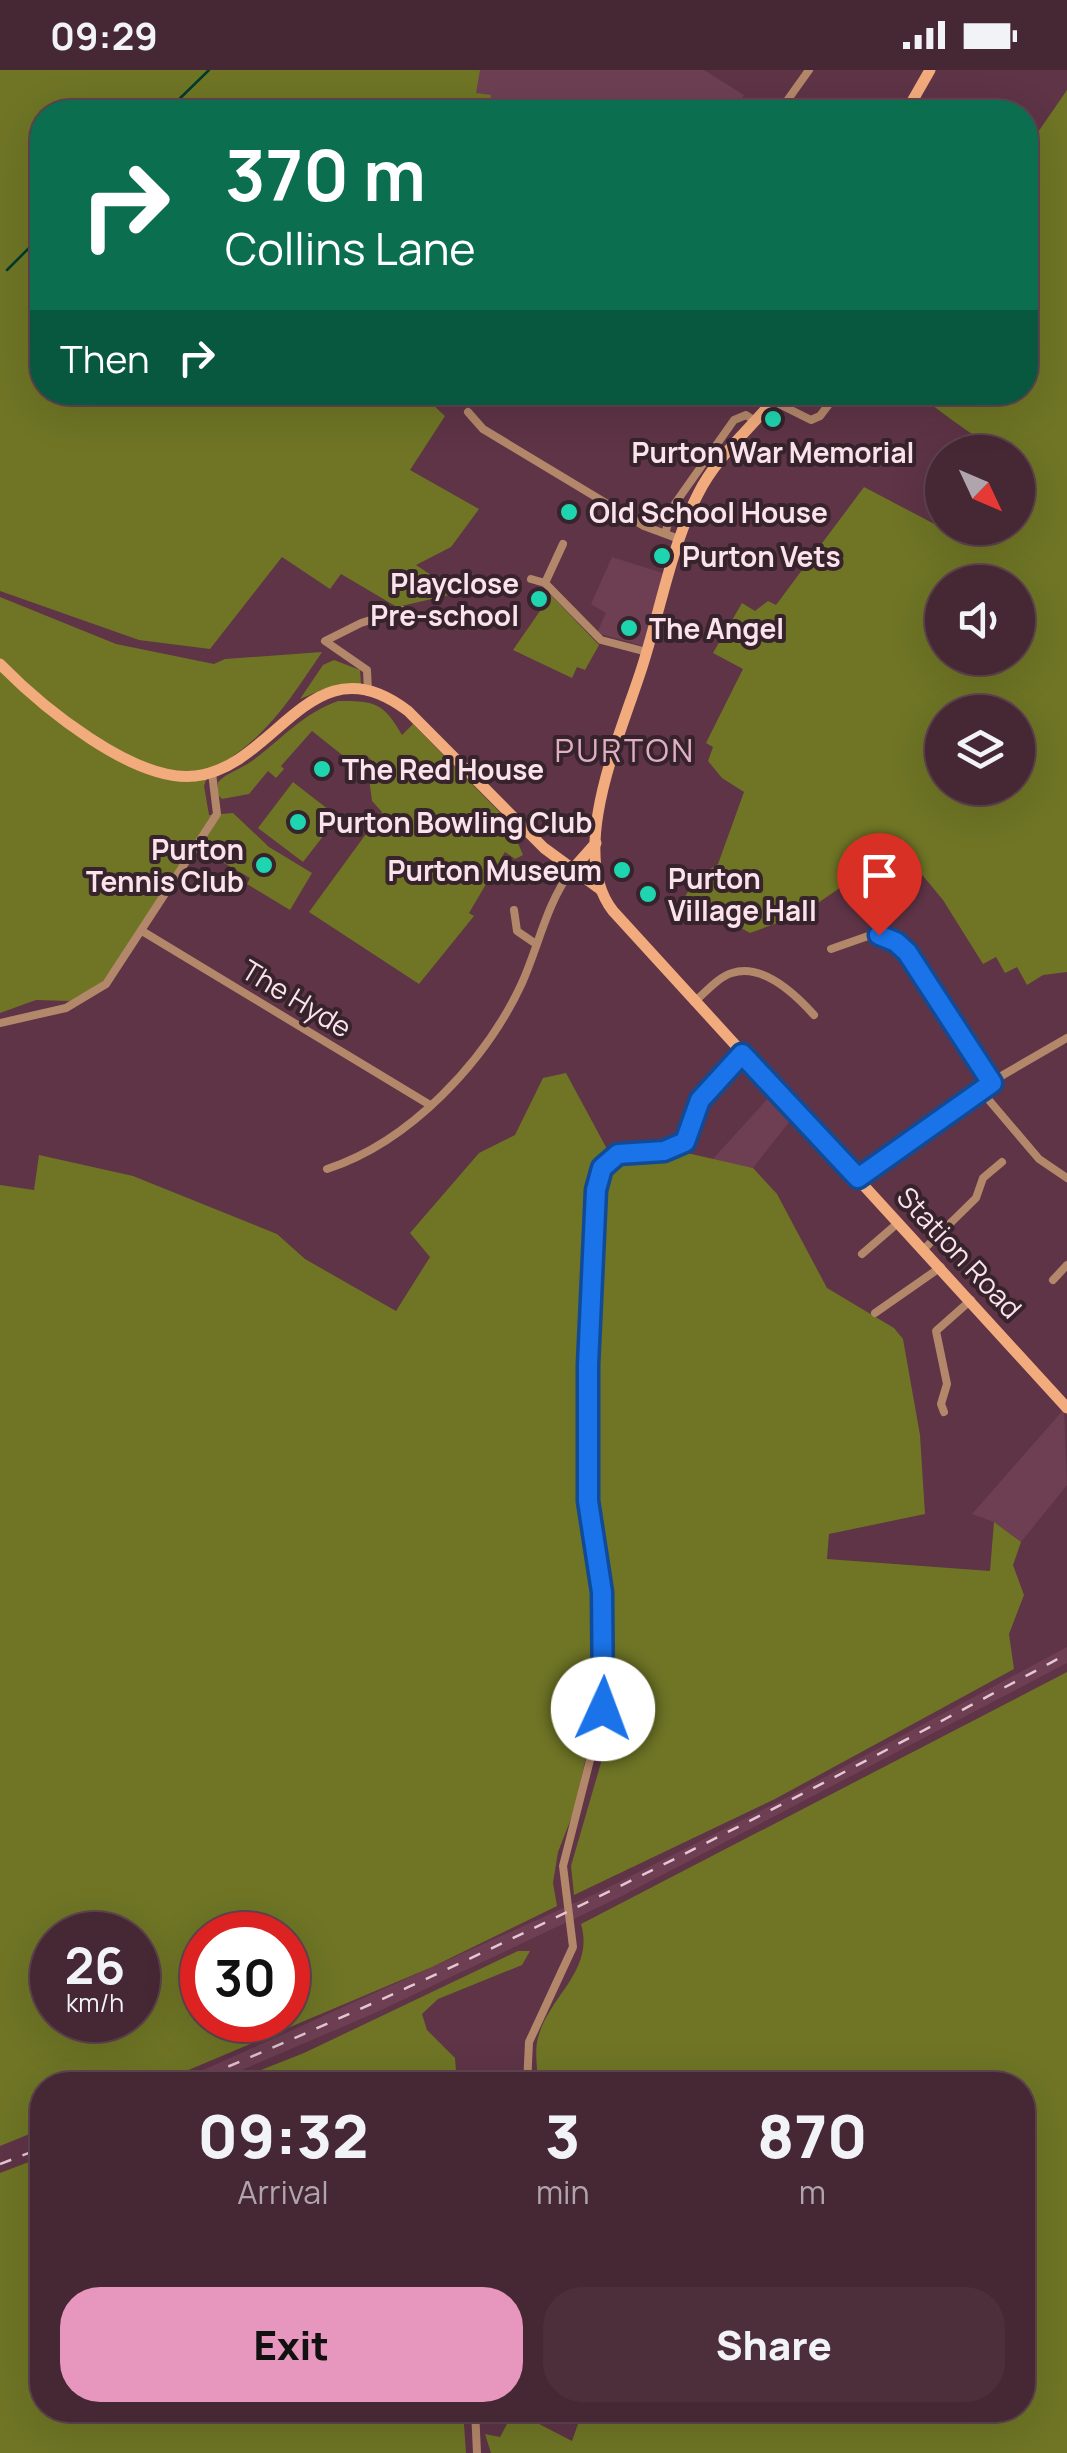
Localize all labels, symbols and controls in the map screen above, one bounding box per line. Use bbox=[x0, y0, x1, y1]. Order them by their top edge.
text: 09:29 bbox=[50, 9, 158, 61]
text: 370 m bbox=[225, 126, 426, 222]
icon: right bbox=[60, 140, 190, 270]
text: Collins Lane bbox=[225, 217, 476, 279]
icon: right bbox=[169, 330, 224, 385]
text: Then bbox=[60, 332, 149, 384]
marker: Purton War Memorial bbox=[762, 408, 784, 430]
place label: Purton War Memorial bbox=[632, 433, 914, 471]
north arrow bbox=[925, 435, 1035, 545]
map controls bbox=[925, 435, 1035, 805]
place label: Old School House bbox=[589, 493, 828, 531]
marker: Old School House bbox=[558, 501, 580, 523]
place label: Purton Vets bbox=[682, 537, 841, 575]
marker: Purton Vets bbox=[651, 545, 673, 567]
place label: Playclose Pre-school bbox=[370, 564, 519, 634]
button: sound bbox=[925, 565, 1035, 675]
marker: Playclose Pre-school bbox=[528, 588, 550, 610]
place label: The Angel bbox=[649, 609, 784, 647]
marker: The Angel bbox=[618, 617, 640, 639]
button: layers bbox=[925, 695, 1035, 805]
district label: PURTON bbox=[554, 728, 696, 772]
place label: The Red House bbox=[342, 750, 544, 788]
marker: The Red House bbox=[311, 758, 333, 780]
place label: Purton Bowling Club bbox=[318, 803, 593, 841]
marker: Purton Bowling Club bbox=[287, 811, 309, 833]
place label: Purton Tennis Club bbox=[86, 830, 244, 900]
pin bbox=[837, 833, 922, 936]
icon: arrive bbox=[852, 848, 907, 903]
place label: Purton Museum bbox=[388, 851, 602, 889]
marker: Purton Tennis Club bbox=[253, 854, 275, 876]
marker: Purton Museum bbox=[611, 859, 633, 881]
place label: Purton Village Hall bbox=[668, 859, 817, 929]
marker: Purton Village Hall bbox=[637, 883, 659, 905]
street label: The Hyde bbox=[235, 950, 359, 1046]
street label: Station Road bbox=[889, 1178, 1031, 1326]
position arrow bbox=[551, 1657, 655, 1761]
speed limit sign: 30 bbox=[180, 1912, 310, 2042]
text: 26 bbox=[65, 1931, 125, 1999]
text: km/h bbox=[66, 1985, 124, 2020]
text: 09:32 bbox=[198, 2094, 368, 2176]
text: 3 bbox=[545, 2094, 580, 2176]
text: 870 bbox=[757, 2094, 867, 2176]
text: Arrival bbox=[237, 2170, 329, 2214]
text: min bbox=[536, 2170, 590, 2214]
text: m bbox=[799, 2170, 826, 2214]
button: Exit bbox=[60, 2287, 523, 2402]
button: Share bbox=[543, 2287, 1005, 2402]

